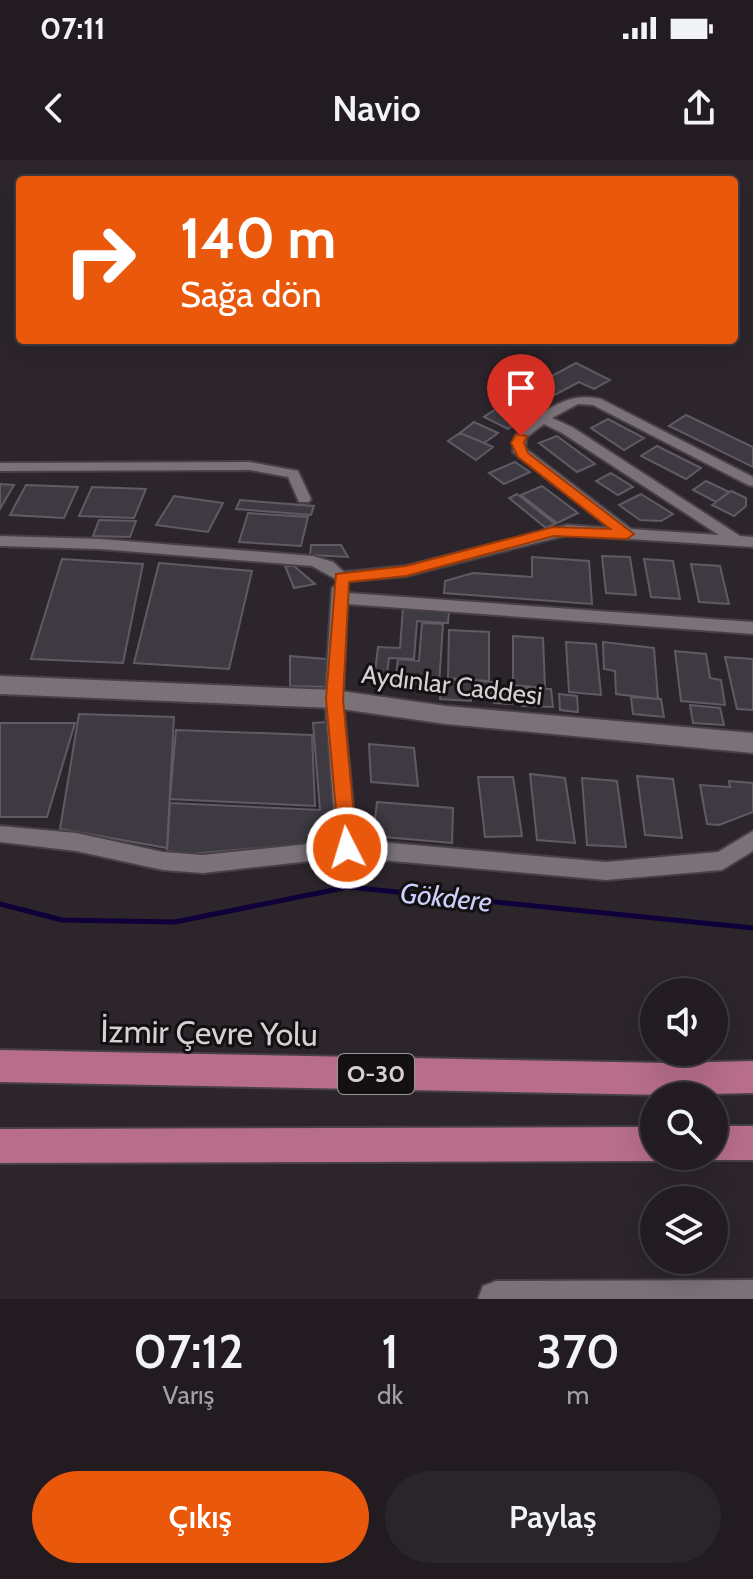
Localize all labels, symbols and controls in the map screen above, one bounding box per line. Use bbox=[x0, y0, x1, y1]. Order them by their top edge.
text: 07:11 bbox=[40, 10, 105, 47]
icon: back bbox=[32, 86, 76, 130]
text: Navio bbox=[332, 86, 421, 130]
icon: share bbox=[677, 86, 721, 130]
text: 140 m bbox=[180, 204, 336, 272]
icon: right bbox=[48, 208, 152, 312]
text: Sağa dön bbox=[180, 272, 322, 316]
pin bbox=[487, 354, 555, 436]
icon: arrive bbox=[499, 366, 543, 410]
street label: Aydınlar Caddesi bbox=[360, 658, 544, 712]
position arrow bbox=[305, 806, 389, 890]
water label: Gökdere bbox=[399, 875, 494, 919]
map controls bbox=[640, 978, 728, 1274]
button: sound bbox=[640, 978, 728, 1066]
street label: İzmir Çevre Yolu bbox=[100, 1011, 318, 1054]
road number: O-30 bbox=[338, 1054, 414, 1094]
button: search bbox=[640, 1082, 728, 1170]
button: layers bbox=[640, 1186, 728, 1274]
text: 07:12 bbox=[133, 1322, 244, 1380]
text: 1 bbox=[382, 1322, 398, 1380]
text: 370 bbox=[536, 1322, 620, 1380]
text: Varış bbox=[163, 1379, 214, 1411]
text: dk bbox=[377, 1379, 403, 1411]
text: m bbox=[567, 1379, 589, 1411]
button: Çıkış bbox=[32, 1471, 369, 1563]
button: Paylaş bbox=[385, 1471, 721, 1563]

